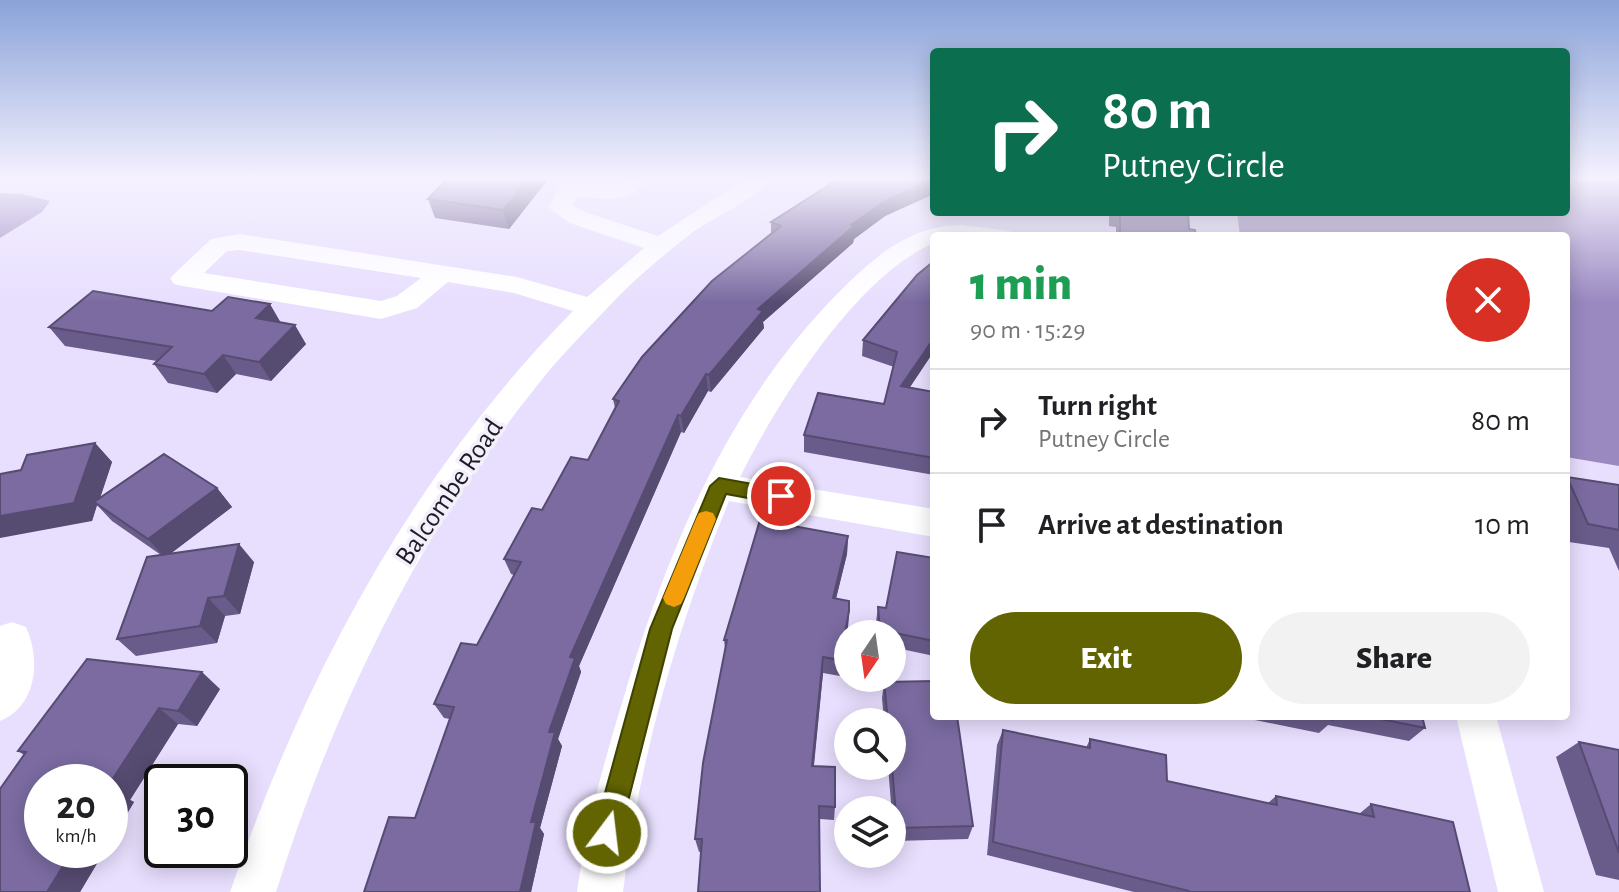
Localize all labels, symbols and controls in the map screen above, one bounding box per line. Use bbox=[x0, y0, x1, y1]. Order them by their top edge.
icon: right bbox=[970, 80, 1074, 184]
text: 80 m bbox=[1102, 83, 1212, 139]
text: Putney Circle bbox=[1102, 148, 1285, 184]
button: close bbox=[1446, 258, 1530, 342]
text: 1 min bbox=[970, 261, 1072, 309]
text: 90 m · 15:29 bbox=[970, 317, 1085, 343]
text: Turn right bbox=[1038, 391, 1157, 421]
icon: right bbox=[970, 399, 1014, 443]
text: 80 m bbox=[1471, 406, 1530, 436]
street label: Balcombe Road bbox=[391, 414, 509, 570]
text: Putney Circle bbox=[1038, 426, 1170, 452]
pin bbox=[747, 462, 815, 530]
icon: arrive bbox=[759, 474, 803, 518]
icon: arrive bbox=[970, 503, 1014, 547]
text: Arrive at destination bbox=[1038, 510, 1284, 540]
text: 10 m bbox=[1475, 510, 1530, 540]
button: Exit bbox=[970, 612, 1242, 704]
button: Share bbox=[1258, 612, 1530, 704]
north arrow bbox=[834, 620, 906, 692]
map controls bbox=[834, 620, 906, 868]
button: search bbox=[834, 708, 906, 780]
speed limit sign: 30 bbox=[144, 764, 248, 868]
text: 20 bbox=[56, 786, 96, 826]
position arrow bbox=[565, 791, 649, 875]
button: layers bbox=[834, 796, 906, 868]
text: km/h bbox=[55, 826, 97, 846]

